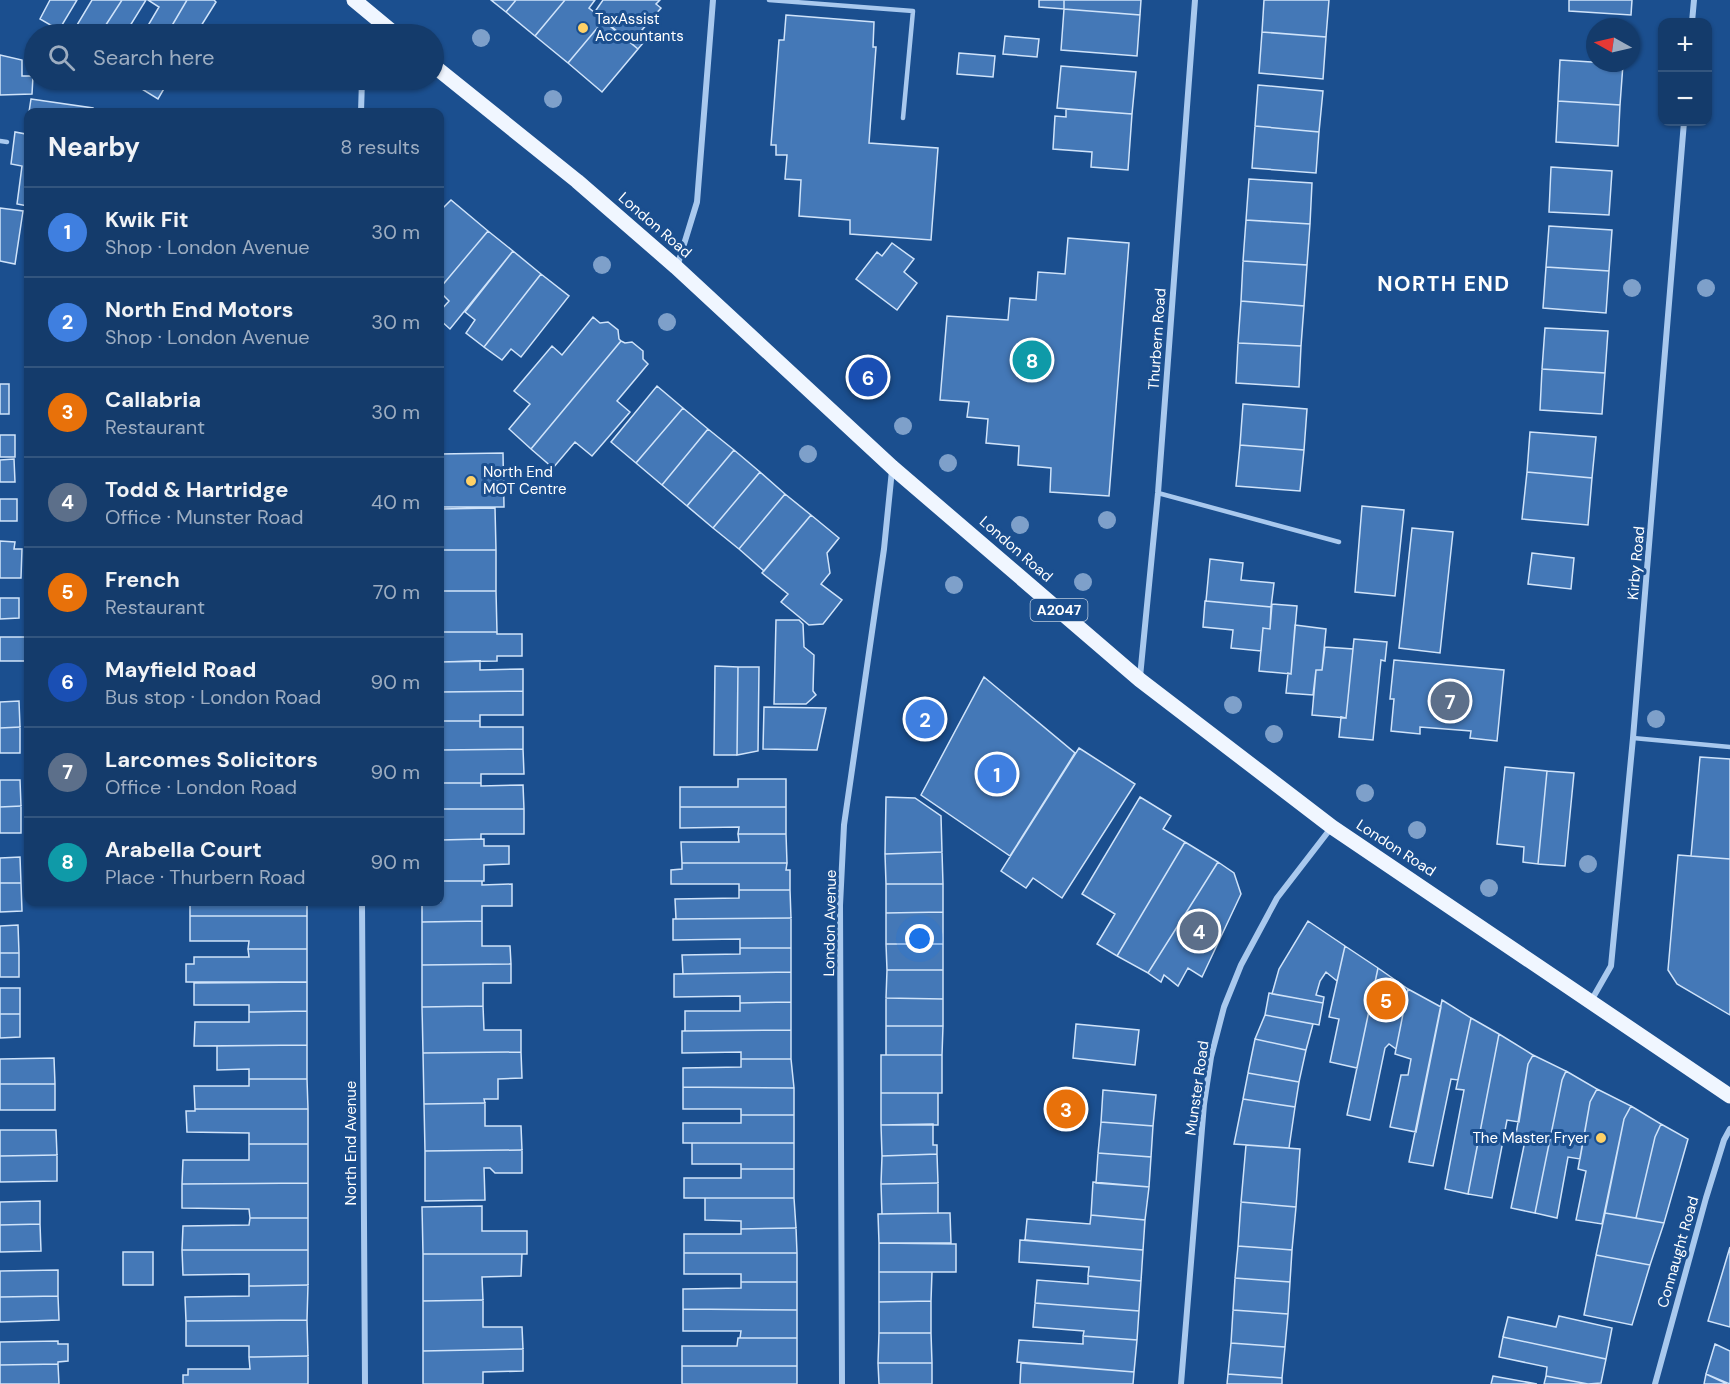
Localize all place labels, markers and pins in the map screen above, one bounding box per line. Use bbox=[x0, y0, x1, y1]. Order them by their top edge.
place label: TaxAssist Accountants bbox=[595, 9, 684, 46]
marker: TaxAssist Accountants bbox=[576, 21, 590, 35]
pin: 8 bbox=[1012, 338, 1052, 382]
pin: 6 bbox=[848, 354, 888, 400]
place label: North End MOT Centre bbox=[483, 462, 567, 499]
marker: North End MOT Centre bbox=[464, 474, 478, 488]
pin: 7 bbox=[1430, 678, 1470, 724]
pin: 2 bbox=[906, 696, 944, 742]
pin: 1 bbox=[978, 752, 1016, 796]
pin: 4 bbox=[1180, 908, 1218, 954]
pin: 5 bbox=[1366, 978, 1406, 1022]
pin: 3 bbox=[1046, 1086, 1086, 1132]
place label: The Master Fryer bbox=[1472, 1128, 1589, 1148]
marker: The Master Fryer bbox=[1594, 1131, 1608, 1145]

